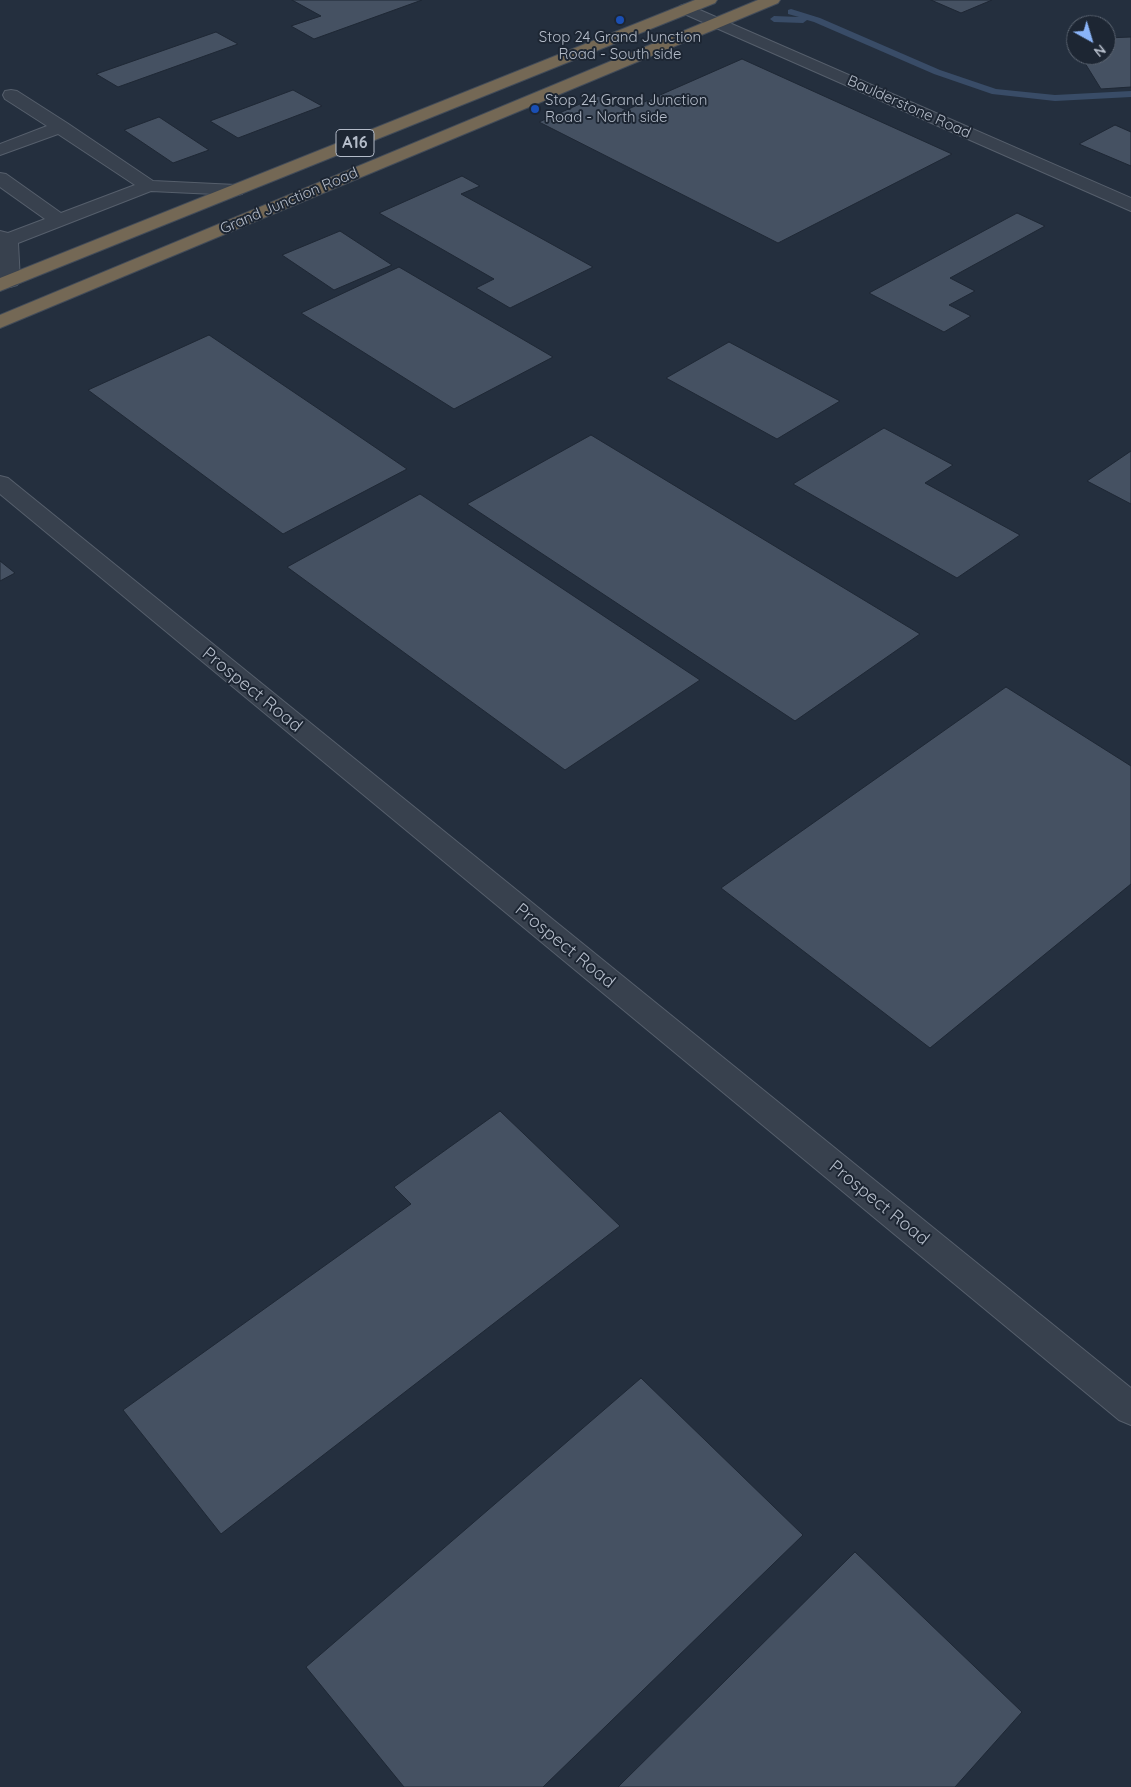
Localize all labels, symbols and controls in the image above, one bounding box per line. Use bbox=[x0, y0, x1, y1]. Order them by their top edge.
marker: Stop 24 Grand Junction Road - South side bbox=[614, 14, 626, 26]
north arrow bbox=[1066, 15, 1116, 65]
place label: Stop 24 Grand Junction Road - South side bbox=[539, 28, 701, 63]
text: N bbox=[1090, 41, 1109, 61]
street label: Baulderstone Road bbox=[844, 72, 974, 142]
place label: Stop 24 Grand Junction Road - North side bbox=[545, 91, 707, 126]
marker: Stop 24 Grand Junction Road - North side bbox=[529, 103, 541, 115]
road number: A16 bbox=[336, 130, 374, 156]
street label: Grand Junction Road bbox=[217, 164, 361, 238]
street label: Prospect Road bbox=[198, 643, 306, 737]
street label: Prospect Road bbox=[511, 899, 619, 993]
street label: Prospect Road bbox=[825, 1156, 933, 1250]

